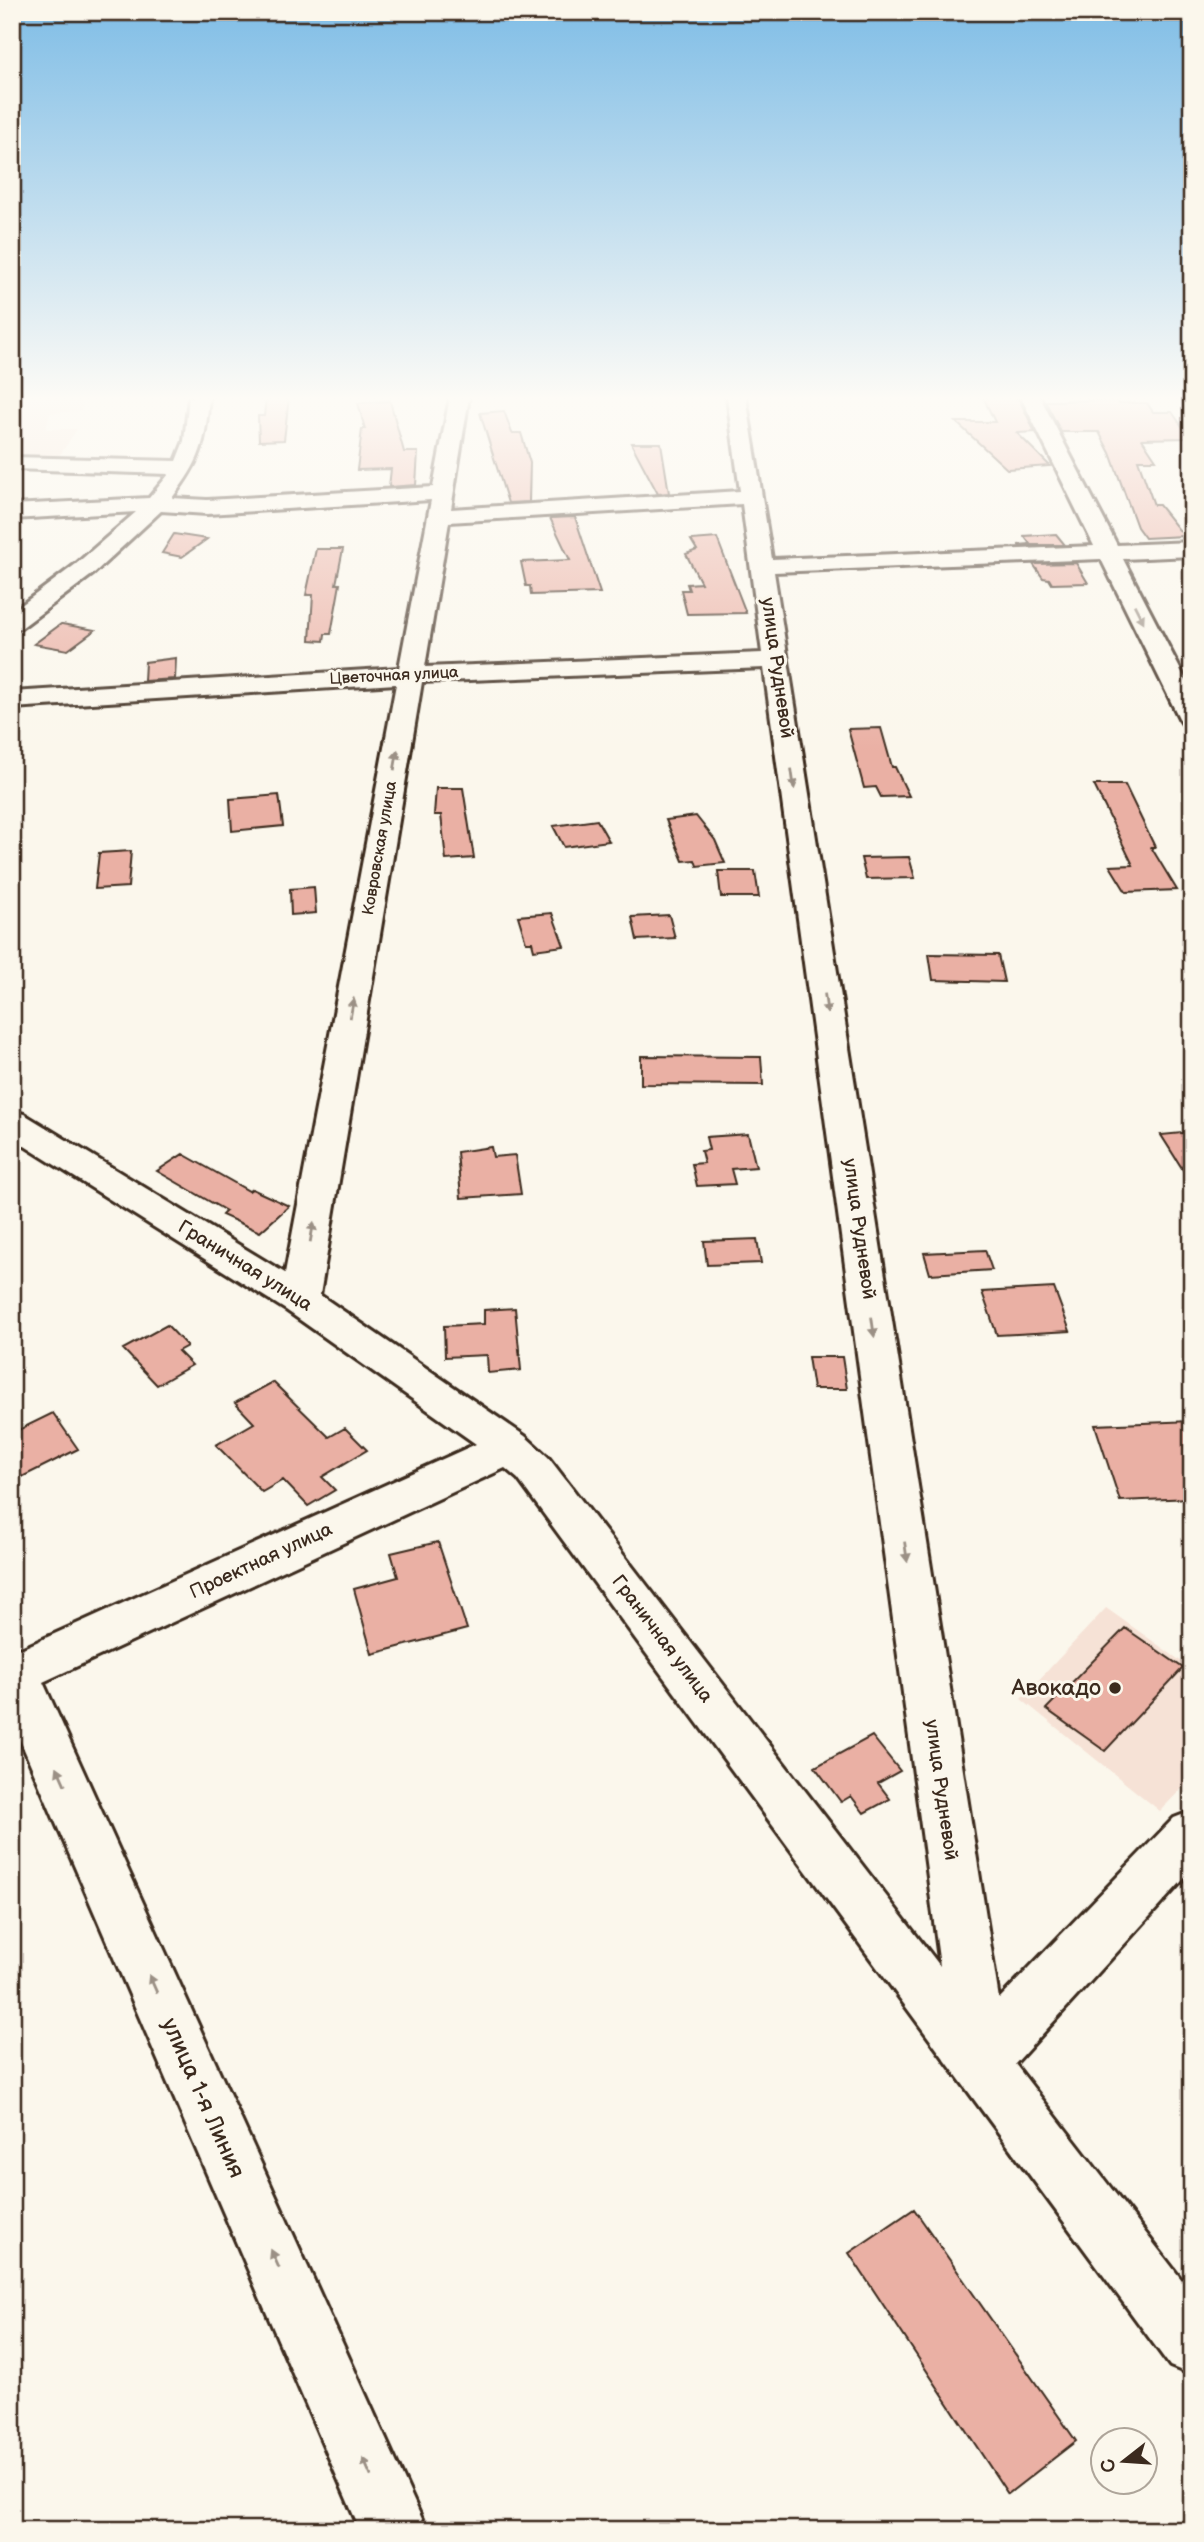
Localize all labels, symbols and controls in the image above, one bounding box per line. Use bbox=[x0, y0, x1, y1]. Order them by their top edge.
street label: улица Рудневой bbox=[756, 596, 798, 740]
one-way arrow bbox=[1134, 604, 1145, 624]
street label: Цветочная улица bbox=[329, 663, 460, 689]
one-way arrow bbox=[390, 749, 401, 771]
one-way arrow bbox=[788, 768, 799, 790]
street label: Ковровская улица bbox=[359, 779, 401, 917]
one-way arrow bbox=[821, 994, 832, 1016]
one-way arrow bbox=[347, 997, 358, 1019]
street label: улица Рудневой bbox=[838, 1157, 880, 1301]
street label: Граничная улица bbox=[174, 1215, 316, 1317]
one-way arrow bbox=[307, 1221, 318, 1243]
one-way arrow bbox=[868, 1316, 879, 1338]
street label: Проектная улица bbox=[186, 1518, 336, 1604]
one-way arrow bbox=[901, 1541, 912, 1563]
street label: Граничная улица bbox=[607, 1571, 717, 1707]
place label: Авокадо bbox=[1011, 1674, 1101, 1702]
marker: Авокадо bbox=[1107, 1680, 1123, 1696]
street label: улица Рудневой bbox=[920, 1718, 962, 1862]
one-way arrow bbox=[55, 1766, 67, 1786]
one-way arrow bbox=[147, 1974, 159, 1994]
street label: улица 1-я Линия bbox=[155, 2014, 251, 2182]
one-way arrow bbox=[269, 2249, 281, 2269]
north arrow bbox=[1088, 2426, 1158, 2496]
text: С bbox=[1096, 2456, 1122, 2475]
one-way arrow bbox=[361, 2457, 372, 2478]

